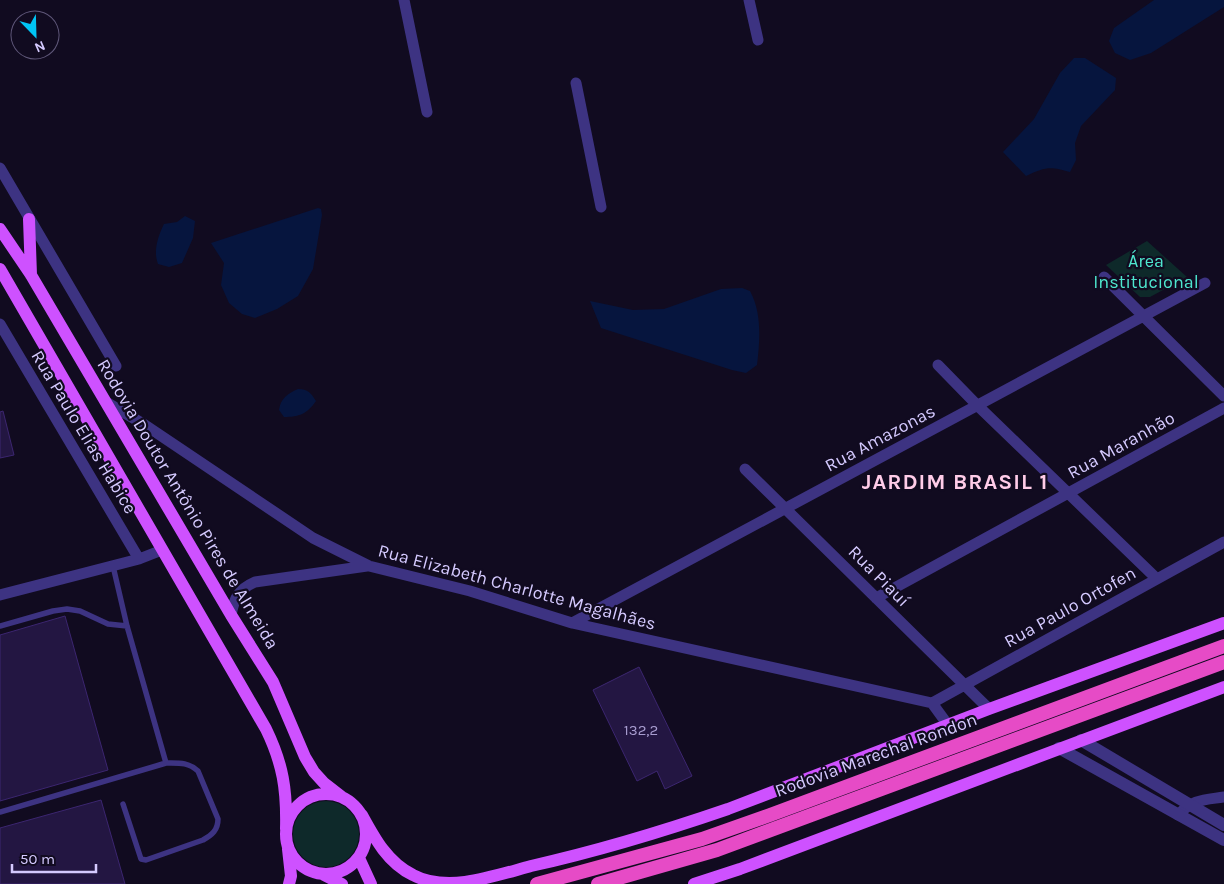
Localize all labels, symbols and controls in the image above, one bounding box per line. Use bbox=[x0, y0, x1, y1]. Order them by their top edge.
north arrow bbox=[10, 10, 60, 60]
text: N bbox=[32, 37, 48, 56]
park label: Área Institucional bbox=[1093, 249, 1199, 293]
street label: Rua Paulo Elias Habice bbox=[26, 346, 142, 518]
street label: Rodovia Doutor Antônio Pires de Almeida bbox=[92, 355, 284, 653]
street label: Rua Amazonas bbox=[821, 400, 939, 476]
street label: Rua Maranhão bbox=[1064, 406, 1178, 484]
district label: JARDIM BRASIL 1 bbox=[862, 469, 1048, 495]
street label: Rua Elizabeth Charlotte Magalhães bbox=[376, 539, 658, 635]
street label: Rua Piauí bbox=[844, 541, 915, 612]
street label: Rua Paulo Ortofen bbox=[1000, 562, 1140, 652]
street label: Rodovia Marechal Rondon bbox=[772, 708, 980, 802]
house number: 132,2 bbox=[624, 721, 658, 739]
scale bar bbox=[12, 842, 96, 874]
text: 50 m bbox=[20, 850, 55, 868]

